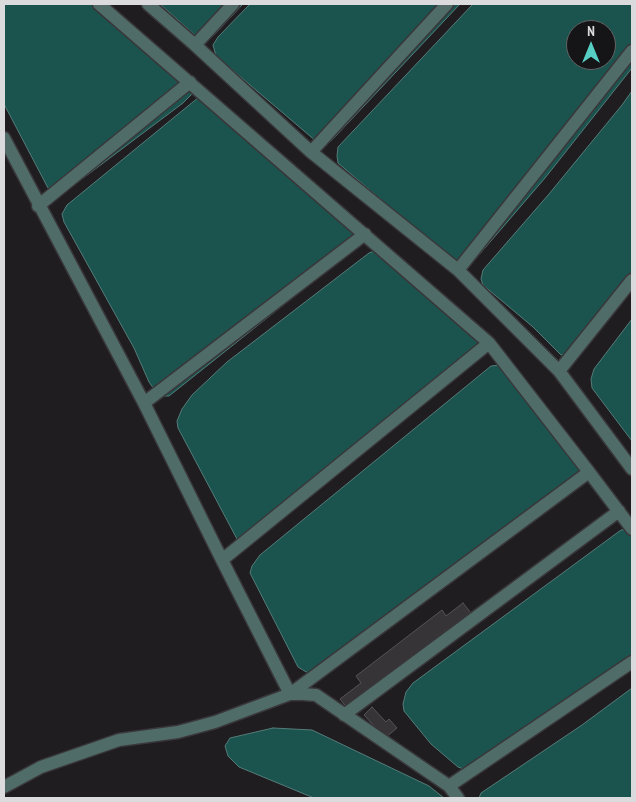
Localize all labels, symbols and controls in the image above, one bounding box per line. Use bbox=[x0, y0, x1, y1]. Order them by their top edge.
north arrow bbox=[566, 20, 616, 70]
text: N bbox=[587, 22, 595, 40]

